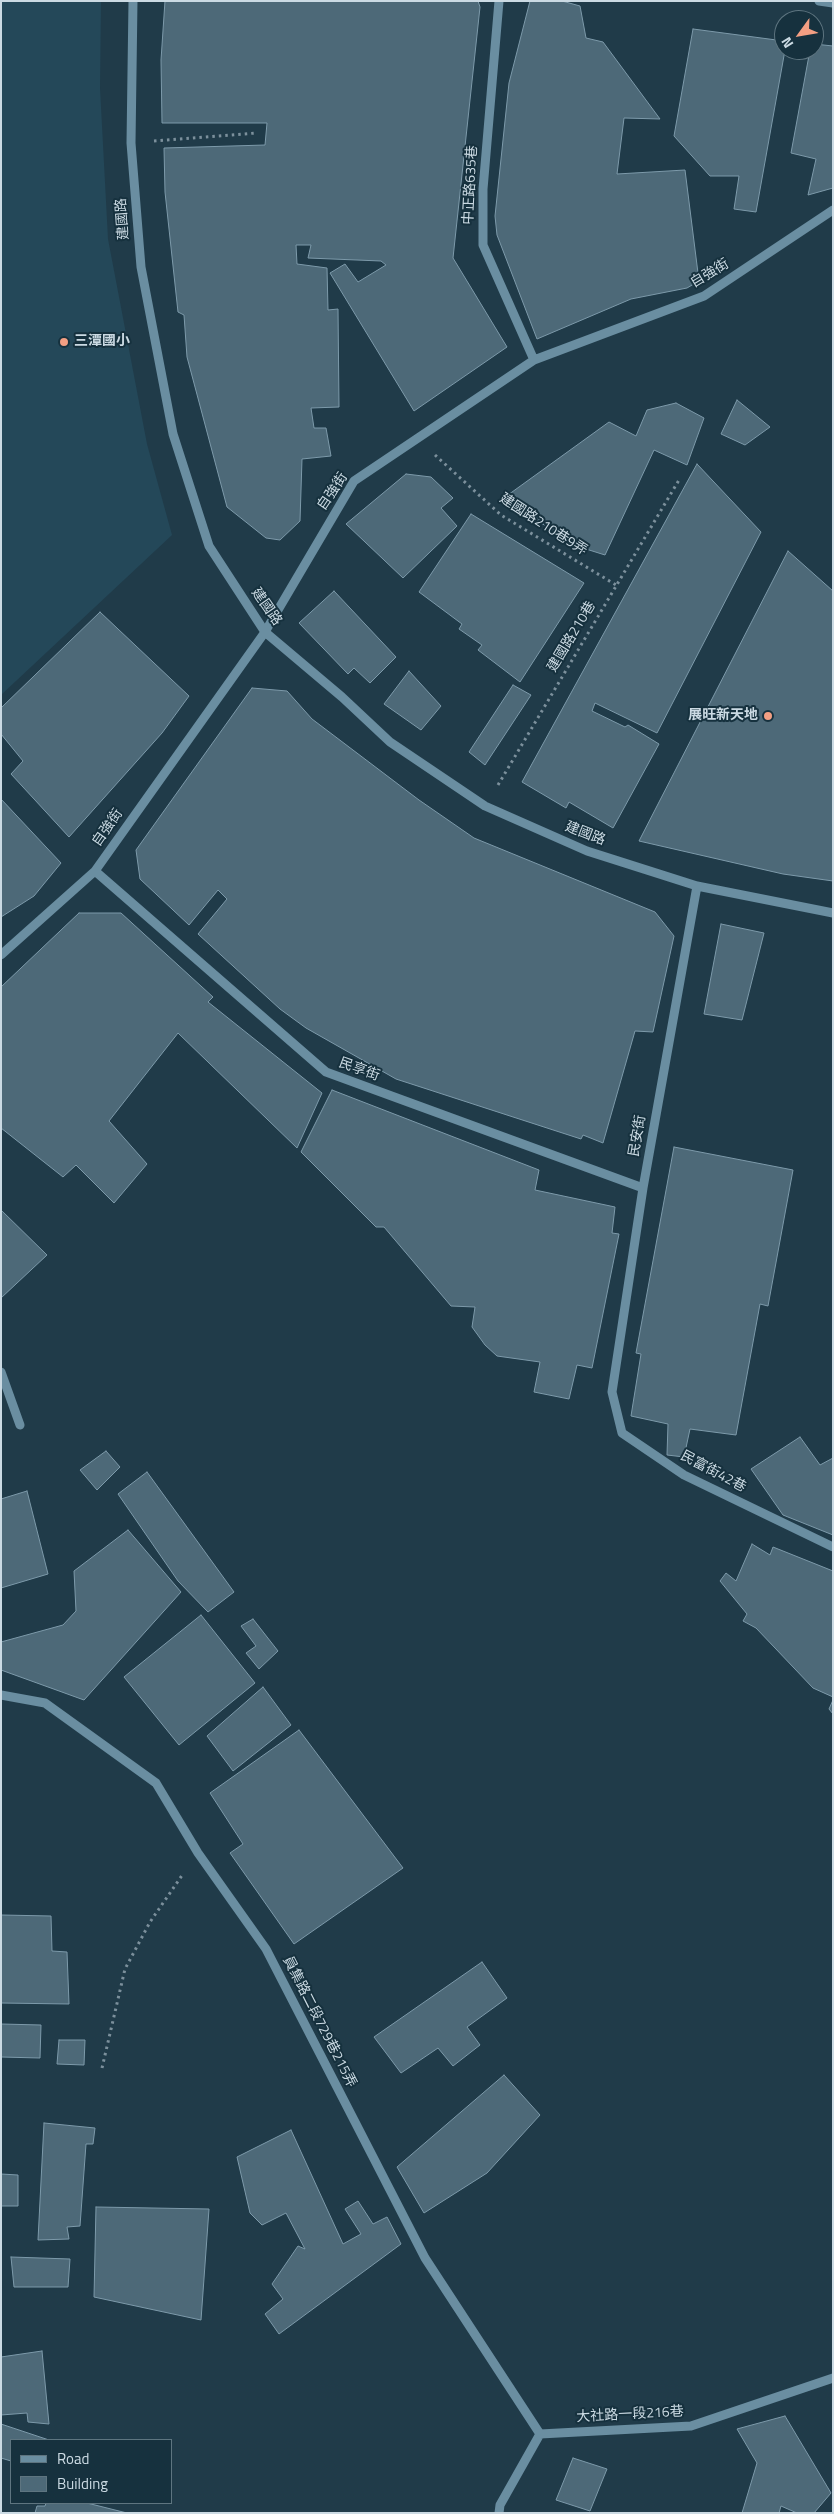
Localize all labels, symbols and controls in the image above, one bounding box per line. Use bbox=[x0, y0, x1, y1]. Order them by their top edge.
north arrow bbox=[774, 10, 824, 60]
text: N bbox=[775, 33, 798, 52]
street label: 中正路635巷 bbox=[461, 145, 481, 225]
street label: 建國路 bbox=[113, 197, 133, 241]
street label: 自強街 bbox=[688, 256, 732, 292]
place label: 三潭國小 bbox=[74, 334, 130, 350]
marker: 三潭國小 bbox=[58, 336, 70, 348]
street label: 自強街 bbox=[314, 470, 352, 514]
street label: 建國路210巷9弄 bbox=[496, 490, 590, 560]
street label: 建國路 bbox=[247, 585, 285, 629]
street label: 建國路210巷 bbox=[544, 599, 600, 675]
place label: 展旺新天地 bbox=[688, 708, 758, 724]
marker: 展旺新天地 bbox=[762, 710, 774, 722]
street label: 自強街 bbox=[89, 806, 127, 850]
street label: 建國路 bbox=[562, 819, 608, 849]
street label: 民享街 bbox=[336, 1055, 382, 1085]
street label: 民安街 bbox=[626, 1114, 650, 1158]
street label: 民富街42巷 bbox=[677, 1448, 749, 1496]
street label: 員集路二段729巷215弄 bbox=[279, 1954, 359, 2090]
street label: 大社路一段216巷 bbox=[576, 2404, 684, 2426]
legend bbox=[10, 2439, 172, 2504]
text: Road bbox=[57, 2447, 89, 2470]
text: Building bbox=[57, 2472, 108, 2495]

